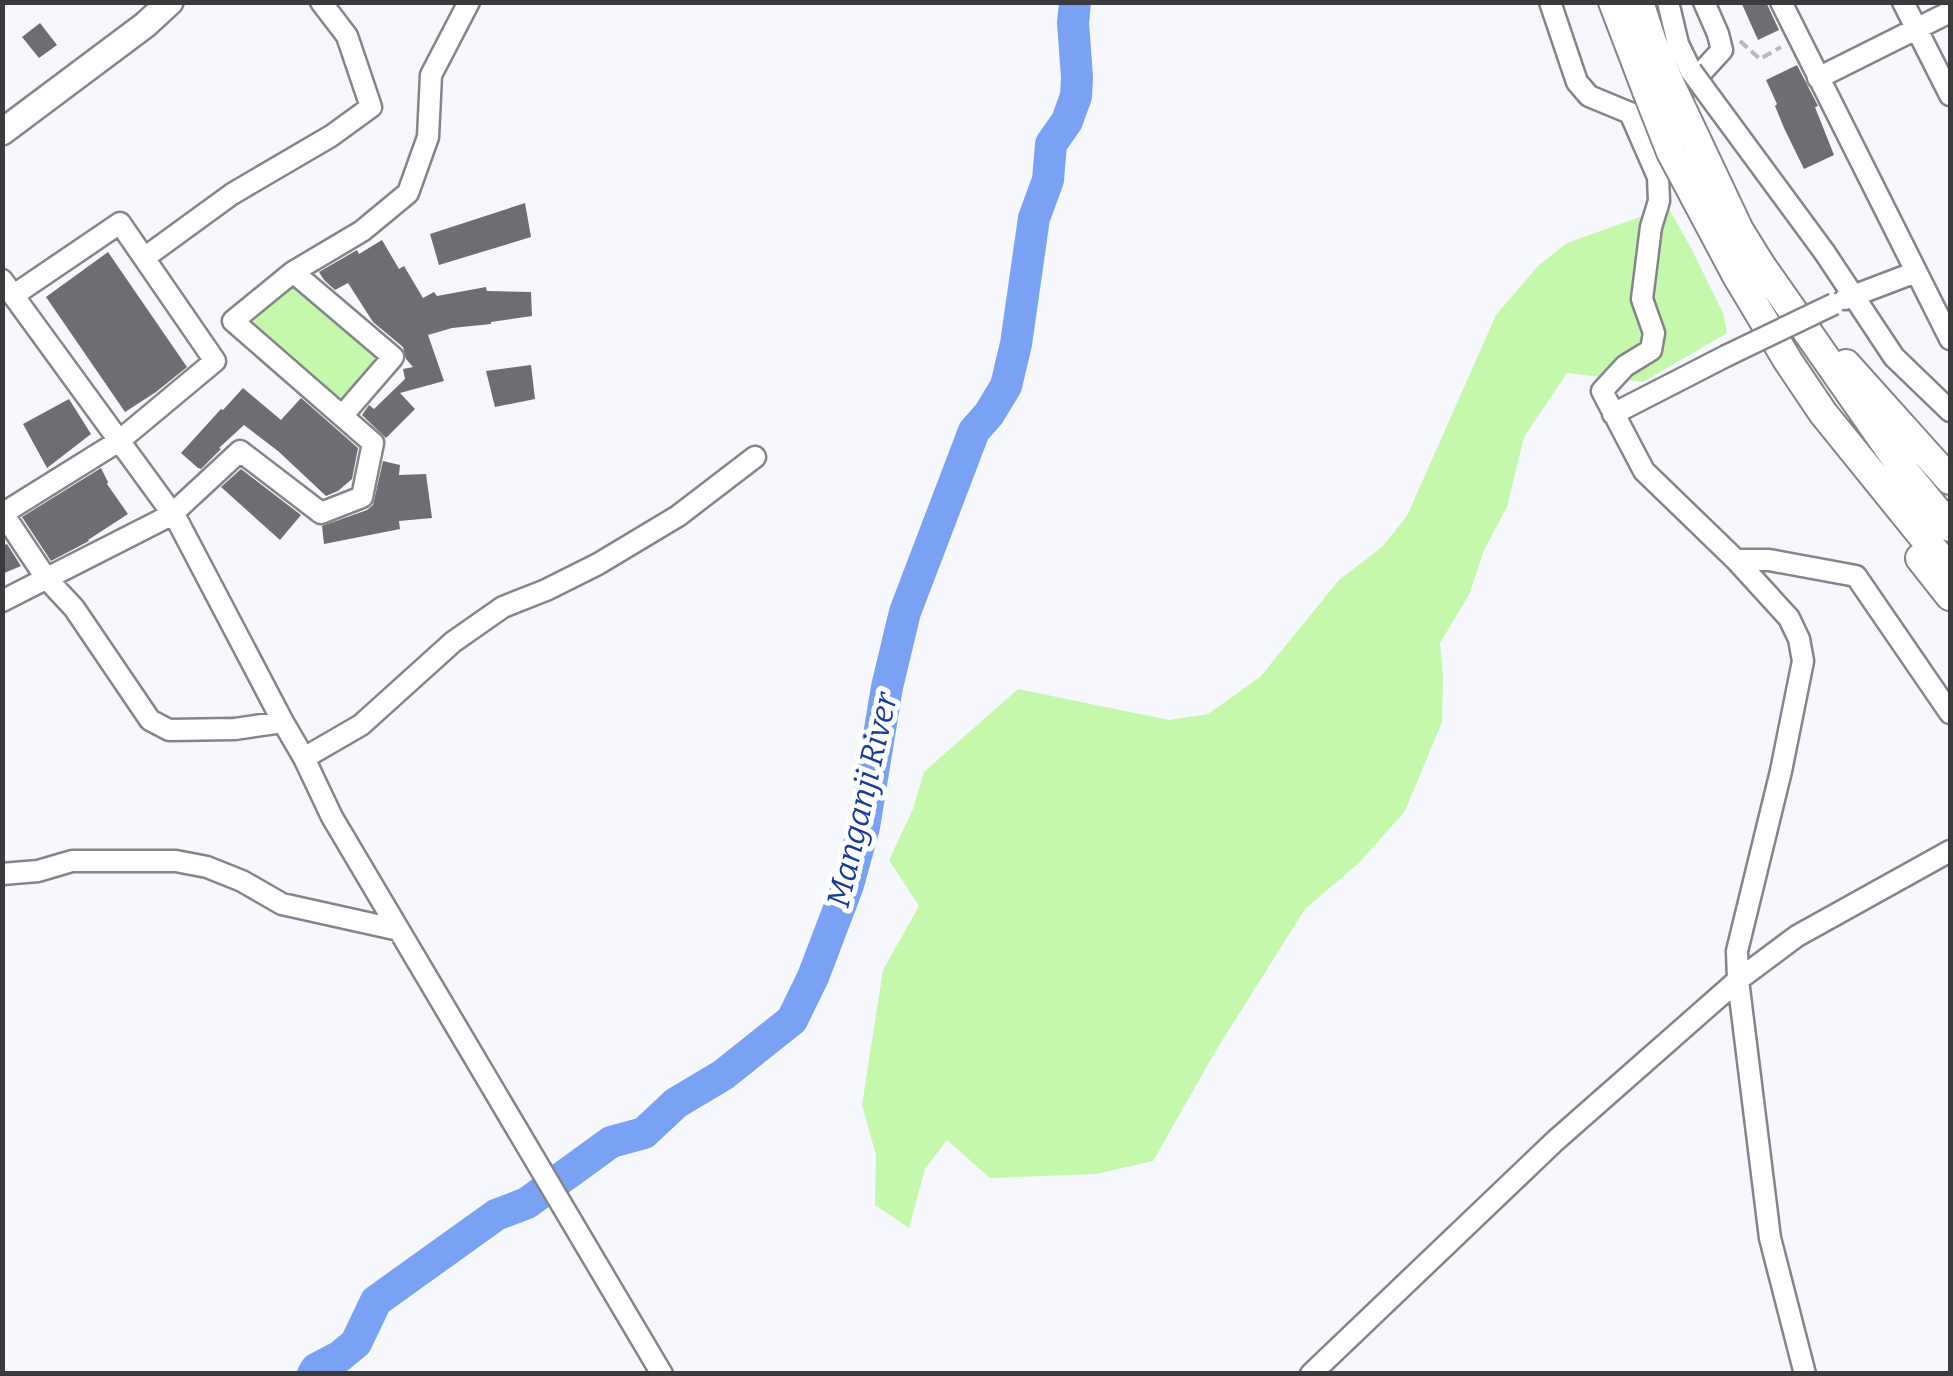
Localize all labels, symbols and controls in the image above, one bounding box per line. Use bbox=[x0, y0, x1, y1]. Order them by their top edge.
water label: Manganji River bbox=[819, 687, 906, 911]

